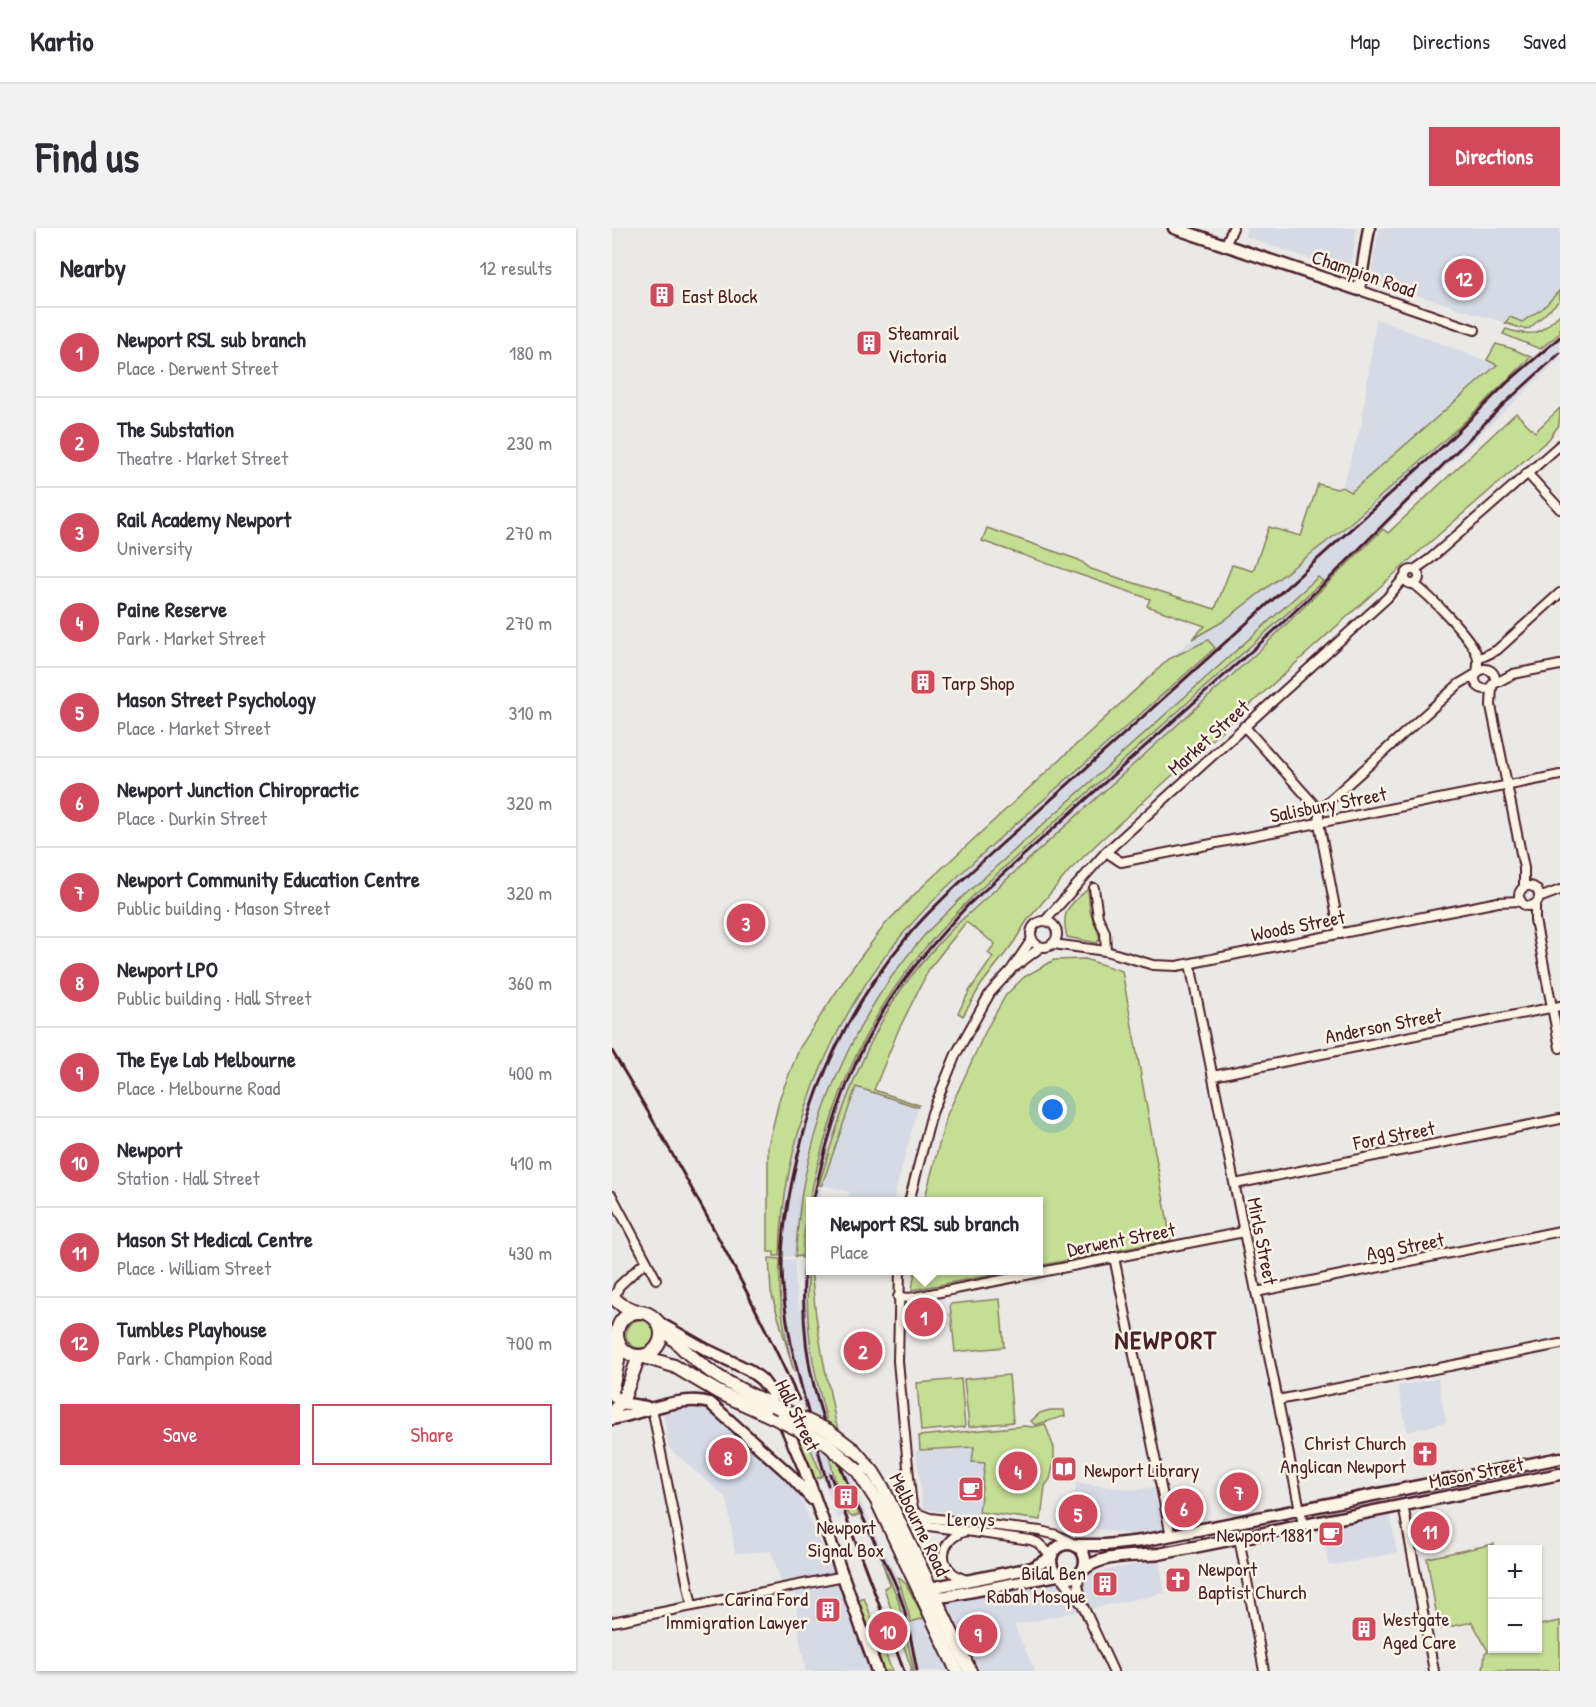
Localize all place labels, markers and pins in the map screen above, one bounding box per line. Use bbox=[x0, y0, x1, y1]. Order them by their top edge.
pin: 12 bbox=[1444, 256, 1484, 300]
building icon: East Block bbox=[647, 280, 677, 310]
place label: East Block bbox=[682, 282, 757, 309]
place label: Steamrail Victoria bbox=[888, 319, 959, 369]
building icon: Steamrail Victoria bbox=[854, 328, 884, 358]
building icon: Tarp Shop bbox=[908, 667, 938, 697]
place label: Tarp Shop bbox=[942, 669, 1015, 696]
pin: 3 bbox=[726, 900, 766, 946]
pin: 1 bbox=[904, 1294, 944, 1340]
pin: 2 bbox=[844, 1328, 882, 1374]
place label: Christ Church Anglican Newport bbox=[1280, 1429, 1407, 1479]
pin: 8 bbox=[708, 1434, 748, 1480]
church icon: Christ Church Anglican Newport bbox=[1410, 1439, 1440, 1469]
pin: 4 bbox=[998, 1448, 1038, 1494]
library icon: Newport Library bbox=[1049, 1454, 1079, 1484]
place label: Newport Library bbox=[1084, 1456, 1200, 1483]
pin: 7 bbox=[1220, 1470, 1258, 1514]
cafe icon: Leroys bbox=[956, 1474, 986, 1504]
building icon: Newport Signal Box bbox=[831, 1482, 861, 1512]
pin: 6 bbox=[1164, 1486, 1204, 1530]
pin: 5 bbox=[1058, 1492, 1098, 1536]
place label: Leroys bbox=[947, 1505, 995, 1532]
pin: 11 bbox=[1410, 1508, 1450, 1554]
place label: Newport Signal Box bbox=[808, 1513, 884, 1563]
cafe icon: Newport 1881 bbox=[1316, 1519, 1346, 1549]
place label: Newport 1881 bbox=[1217, 1521, 1312, 1548]
place label: Newport Baptist Church bbox=[1198, 1555, 1306, 1605]
place label: Bilal Ben Rabah Mosque bbox=[987, 1559, 1086, 1609]
church icon: Newport Baptist Church bbox=[1163, 1565, 1193, 1595]
building icon: Bilal Ben Rabah Mosque bbox=[1090, 1569, 1120, 1599]
place label: Carina Ford Immigration Lawyer bbox=[665, 1585, 808, 1635]
building icon: Carina Ford Immigration Lawyer bbox=[813, 1595, 843, 1625]
place label: Westgate Aged Care bbox=[1383, 1605, 1457, 1655]
pin: 10 bbox=[868, 1608, 908, 1654]
pin: 9 bbox=[958, 1612, 998, 1656]
building icon: Westgate Aged Care bbox=[1349, 1614, 1379, 1644]

